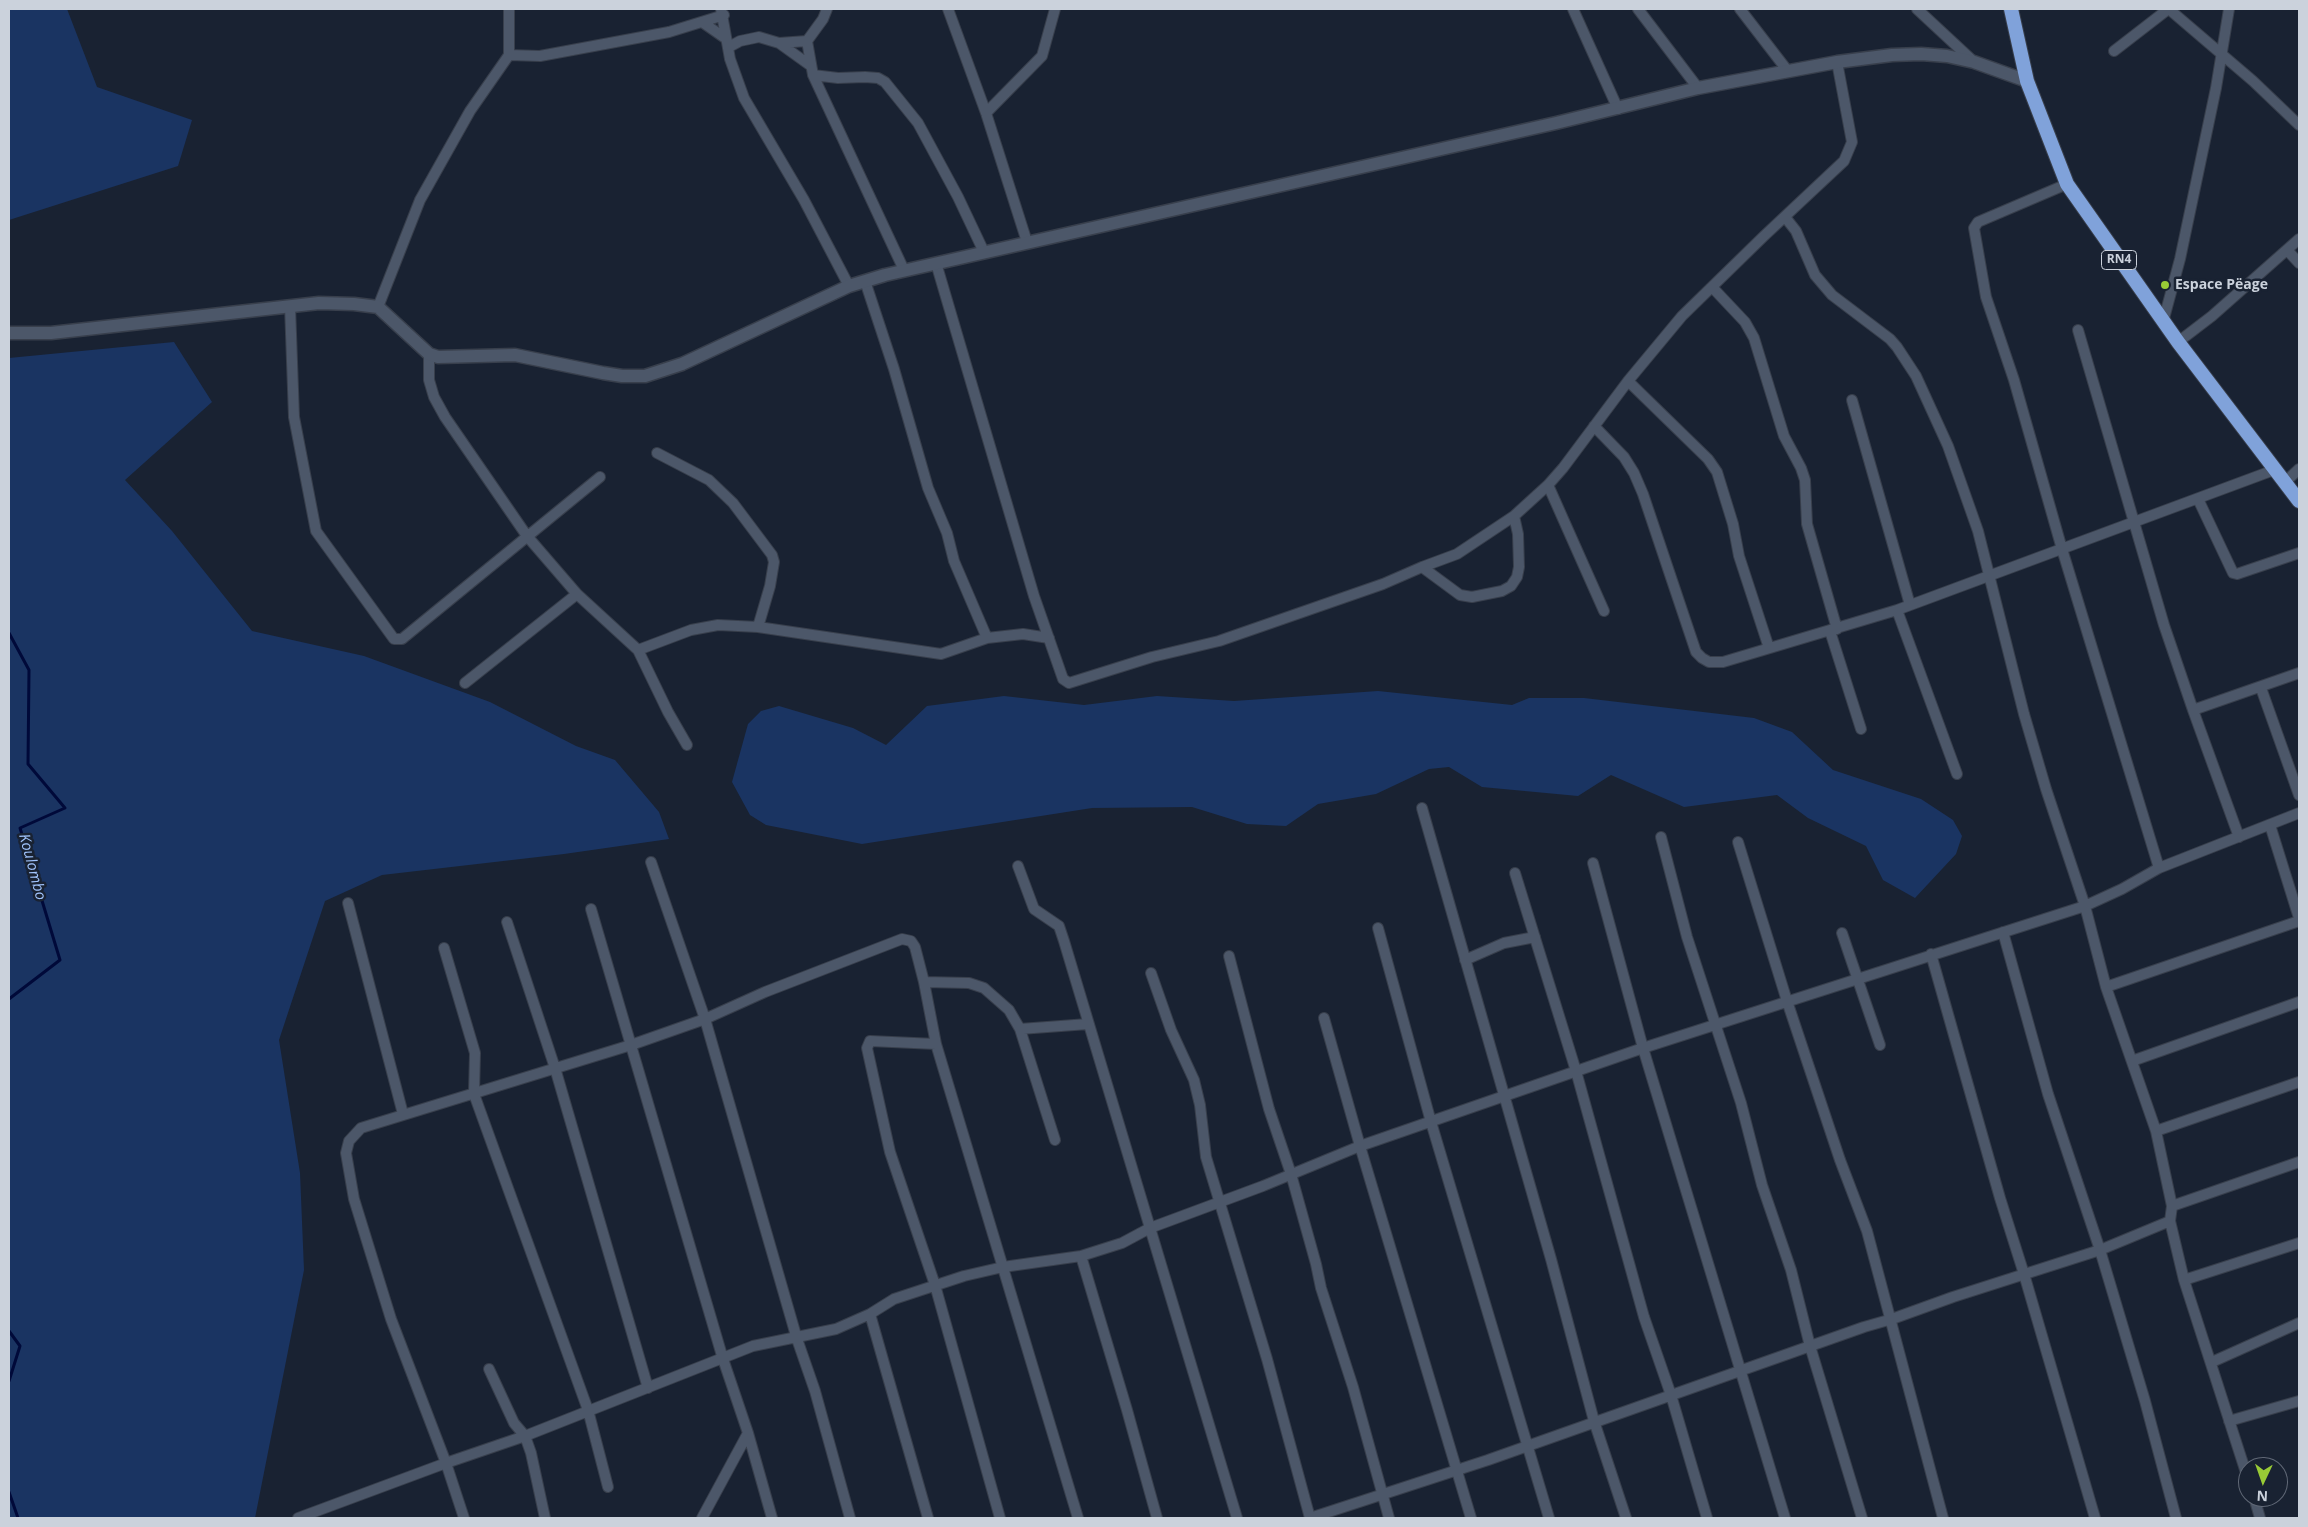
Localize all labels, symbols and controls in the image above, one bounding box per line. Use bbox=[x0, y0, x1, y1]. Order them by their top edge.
road number: RN4 bbox=[2102, 250, 2136, 270]
place label: Espace Pëage bbox=[2175, 277, 2268, 293]
marker: Espace Pëage bbox=[2159, 279, 2171, 291]
water label: Koulombo bbox=[15, 832, 49, 902]
north arrow bbox=[2238, 1457, 2288, 1507]
text: N bbox=[2256, 1487, 2268, 1506]

